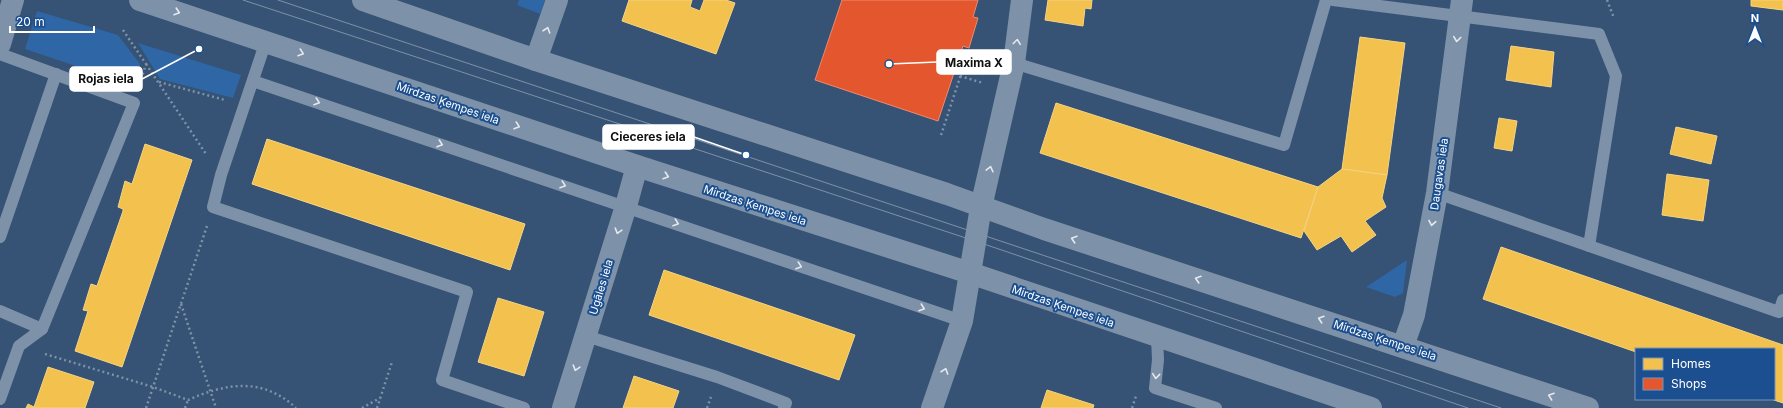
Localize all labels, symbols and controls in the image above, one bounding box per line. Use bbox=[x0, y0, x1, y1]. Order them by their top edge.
one-way arrow bbox=[173, 7, 180, 16]
scale bar bbox=[10, 8, 94, 34]
north arrow bbox=[1735, 8, 1775, 48]
text: N bbox=[1751, 11, 1759, 25]
text: 20 m bbox=[16, 14, 45, 29]
one-way arrow bbox=[542, 27, 551, 34]
one-way arrow bbox=[1453, 36, 1462, 42]
one-way arrow bbox=[1012, 39, 1021, 45]
one-way arrow bbox=[297, 48, 304, 57]
callout: Maxima X bbox=[937, 50, 1011, 74]
text: Maxima X bbox=[945, 55, 1003, 70]
callout: Rojas iela bbox=[70, 67, 142, 91]
text: Rojas iela bbox=[78, 71, 134, 86]
street label: Mirdzas Ķempes iela bbox=[395, 79, 501, 127]
one-way arrow bbox=[313, 98, 320, 106]
one-way arrow bbox=[513, 121, 520, 130]
callout: Cieceres iela bbox=[603, 125, 694, 149]
text: Cieceres iela bbox=[610, 129, 686, 144]
street label: Daugavas iela bbox=[1427, 137, 1451, 211]
one-way arrow bbox=[436, 139, 443, 147]
one-way arrow bbox=[985, 166, 994, 173]
one-way arrow bbox=[663, 171, 670, 180]
one-way arrow bbox=[560, 180, 567, 189]
street label: Mirdzas Ķempes iela bbox=[702, 182, 808, 228]
one-way arrow bbox=[673, 219, 680, 227]
one-way arrow bbox=[1428, 220, 1436, 226]
one-way arrow bbox=[615, 227, 623, 234]
one-way arrow bbox=[1071, 235, 1078, 243]
street label: Ugāles iela bbox=[586, 258, 616, 316]
one-way arrow bbox=[796, 261, 803, 269]
one-way arrow bbox=[1194, 275, 1201, 284]
street label: Mirdzas Ķempes iela bbox=[1010, 282, 1116, 330]
one-way arrow bbox=[919, 303, 926, 311]
one-way arrow bbox=[1318, 316, 1325, 324]
street label: Mirdzas Ķempes iela bbox=[1332, 317, 1438, 363]
legend bbox=[1635, 348, 1775, 400]
text: Homes bbox=[1671, 356, 1711, 371]
one-way arrow bbox=[572, 365, 581, 372]
one-way arrow bbox=[940, 368, 948, 375]
one-way arrow bbox=[1152, 373, 1161, 379]
text: Shops bbox=[1671, 376, 1707, 391]
one-way arrow bbox=[1548, 392, 1555, 400]

